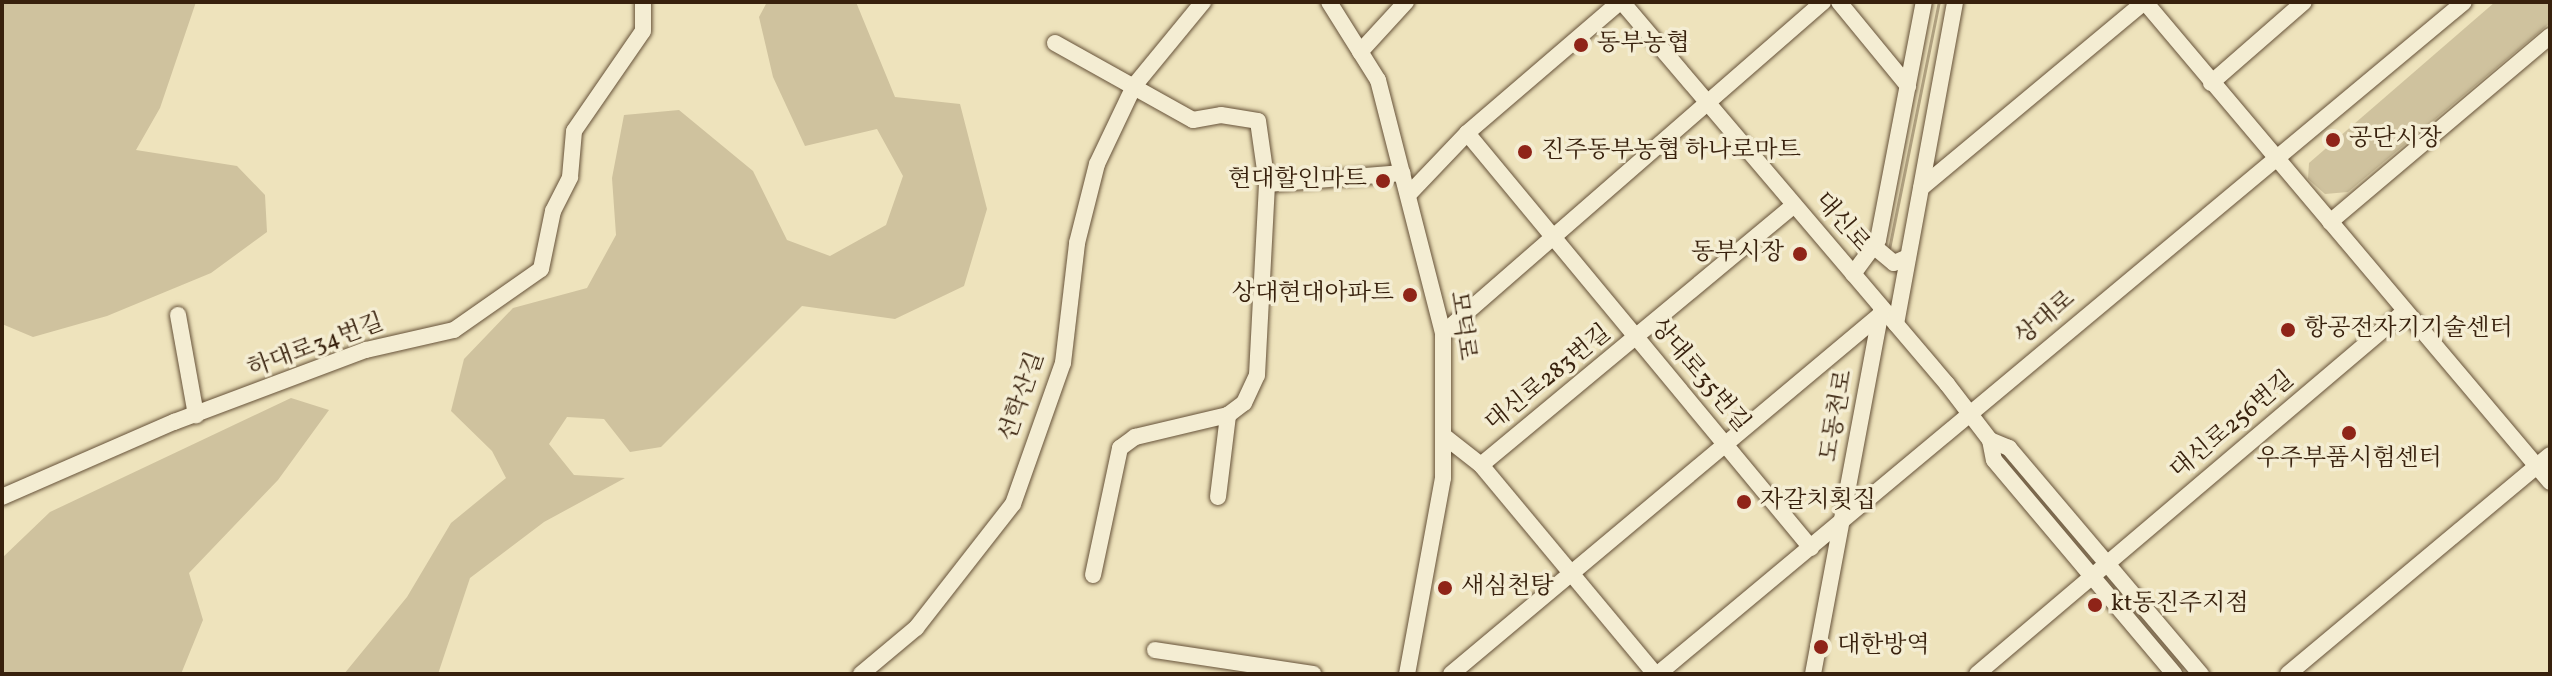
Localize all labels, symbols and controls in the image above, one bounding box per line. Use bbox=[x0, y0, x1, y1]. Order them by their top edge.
place label: 동부농협 bbox=[1597, 31, 1690, 59]
marker: 동부농협 bbox=[1572, 36, 1590, 54]
place label: 공단시장 bbox=[2349, 126, 2442, 154]
marker: 공단시장 bbox=[2324, 131, 2342, 149]
place label: 진주동부농협 하나로마트 bbox=[1541, 138, 1801, 166]
marker: 진주동부농협 하나로마트 bbox=[1516, 143, 1534, 161]
place label: 현대할인마트 bbox=[1228, 167, 1367, 195]
marker: 현대할인마트 bbox=[1374, 172, 1392, 190]
street label: 대신로 bbox=[1807, 187, 1875, 259]
place label: 동부시장 bbox=[1691, 240, 1784, 268]
marker: 동부시장 bbox=[1791, 245, 1809, 263]
place label: 상대현대아파트 bbox=[1232, 281, 1394, 309]
marker: 상대현대아파트 bbox=[1401, 286, 1419, 304]
street label: 상대로 bbox=[2010, 286, 2082, 352]
street label: 모덕로 bbox=[1442, 290, 1480, 362]
street label: 하대로34번길 bbox=[244, 309, 388, 385]
street label: 상대로35번길 bbox=[1643, 313, 1755, 439]
place label: 항공전자기기술센터 bbox=[2304, 316, 2513, 344]
street label: 대신로283번길 bbox=[1480, 320, 1618, 438]
marker: 항공전자기기술센터 bbox=[2279, 321, 2297, 339]
street label: 선학산길 bbox=[994, 348, 1052, 446]
street label: 대신로256번길 bbox=[2165, 366, 2301, 486]
street label: 도동천로 bbox=[1816, 368, 1860, 464]
marker: 우주부품시험센터 bbox=[2340, 424, 2358, 442]
place label: 우주부품시험센터 bbox=[2256, 446, 2442, 474]
place label: 자갈치횟집 bbox=[1760, 488, 1876, 516]
marker: 자갈치횟집 bbox=[1735, 493, 1753, 511]
place label: 새심천탕 bbox=[1461, 574, 1554, 602]
marker: 새심천탕 bbox=[1436, 579, 1454, 597]
place label: kt동진주지점 bbox=[2111, 591, 2248, 619]
marker: kt동진주지점 bbox=[2086, 596, 2104, 614]
place label: 대한방역 bbox=[1837, 633, 1930, 661]
marker: 대한방역 bbox=[1812, 638, 1830, 656]

